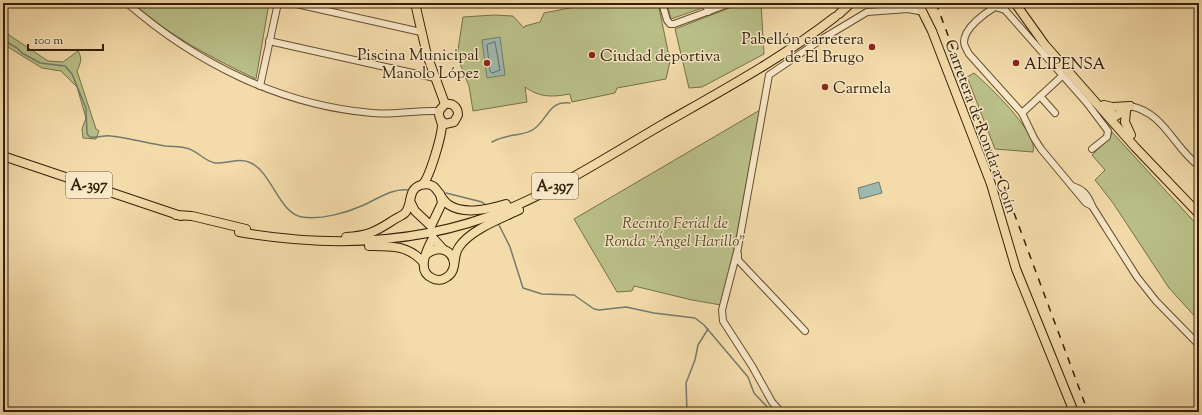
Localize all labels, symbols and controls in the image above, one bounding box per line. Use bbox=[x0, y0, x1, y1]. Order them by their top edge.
scale bar bbox=[28, 26, 103, 52]
place label: Pabellón carretera de El Brugo bbox=[741, 29, 865, 70]
text: 100 m bbox=[34, 32, 63, 50]
street label: Carretera de Ronda a Coín bbox=[937, 37, 1022, 218]
marker: Pabellón carretera de El Brugo bbox=[867, 42, 877, 52]
place label: Piscina Municipal Manolo López bbox=[357, 45, 480, 86]
place label: Ciudad deportiva bbox=[600, 46, 721, 69]
marker: Ciudad deportiva bbox=[587, 50, 597, 60]
place label: ALIPENSA bbox=[1024, 54, 1105, 77]
marker: Piscina Municipal Manolo López bbox=[482, 58, 492, 68]
marker: ALIPENSA bbox=[1011, 58, 1021, 68]
place label: Carmela bbox=[833, 78, 892, 101]
marker: Carmela bbox=[820, 82, 830, 92]
road number: A-397 bbox=[66, 172, 112, 198]
road number: A-397 bbox=[532, 173, 578, 199]
park label: Recinto Ferial de Ronda "Ángel Harillo" bbox=[604, 213, 746, 254]

